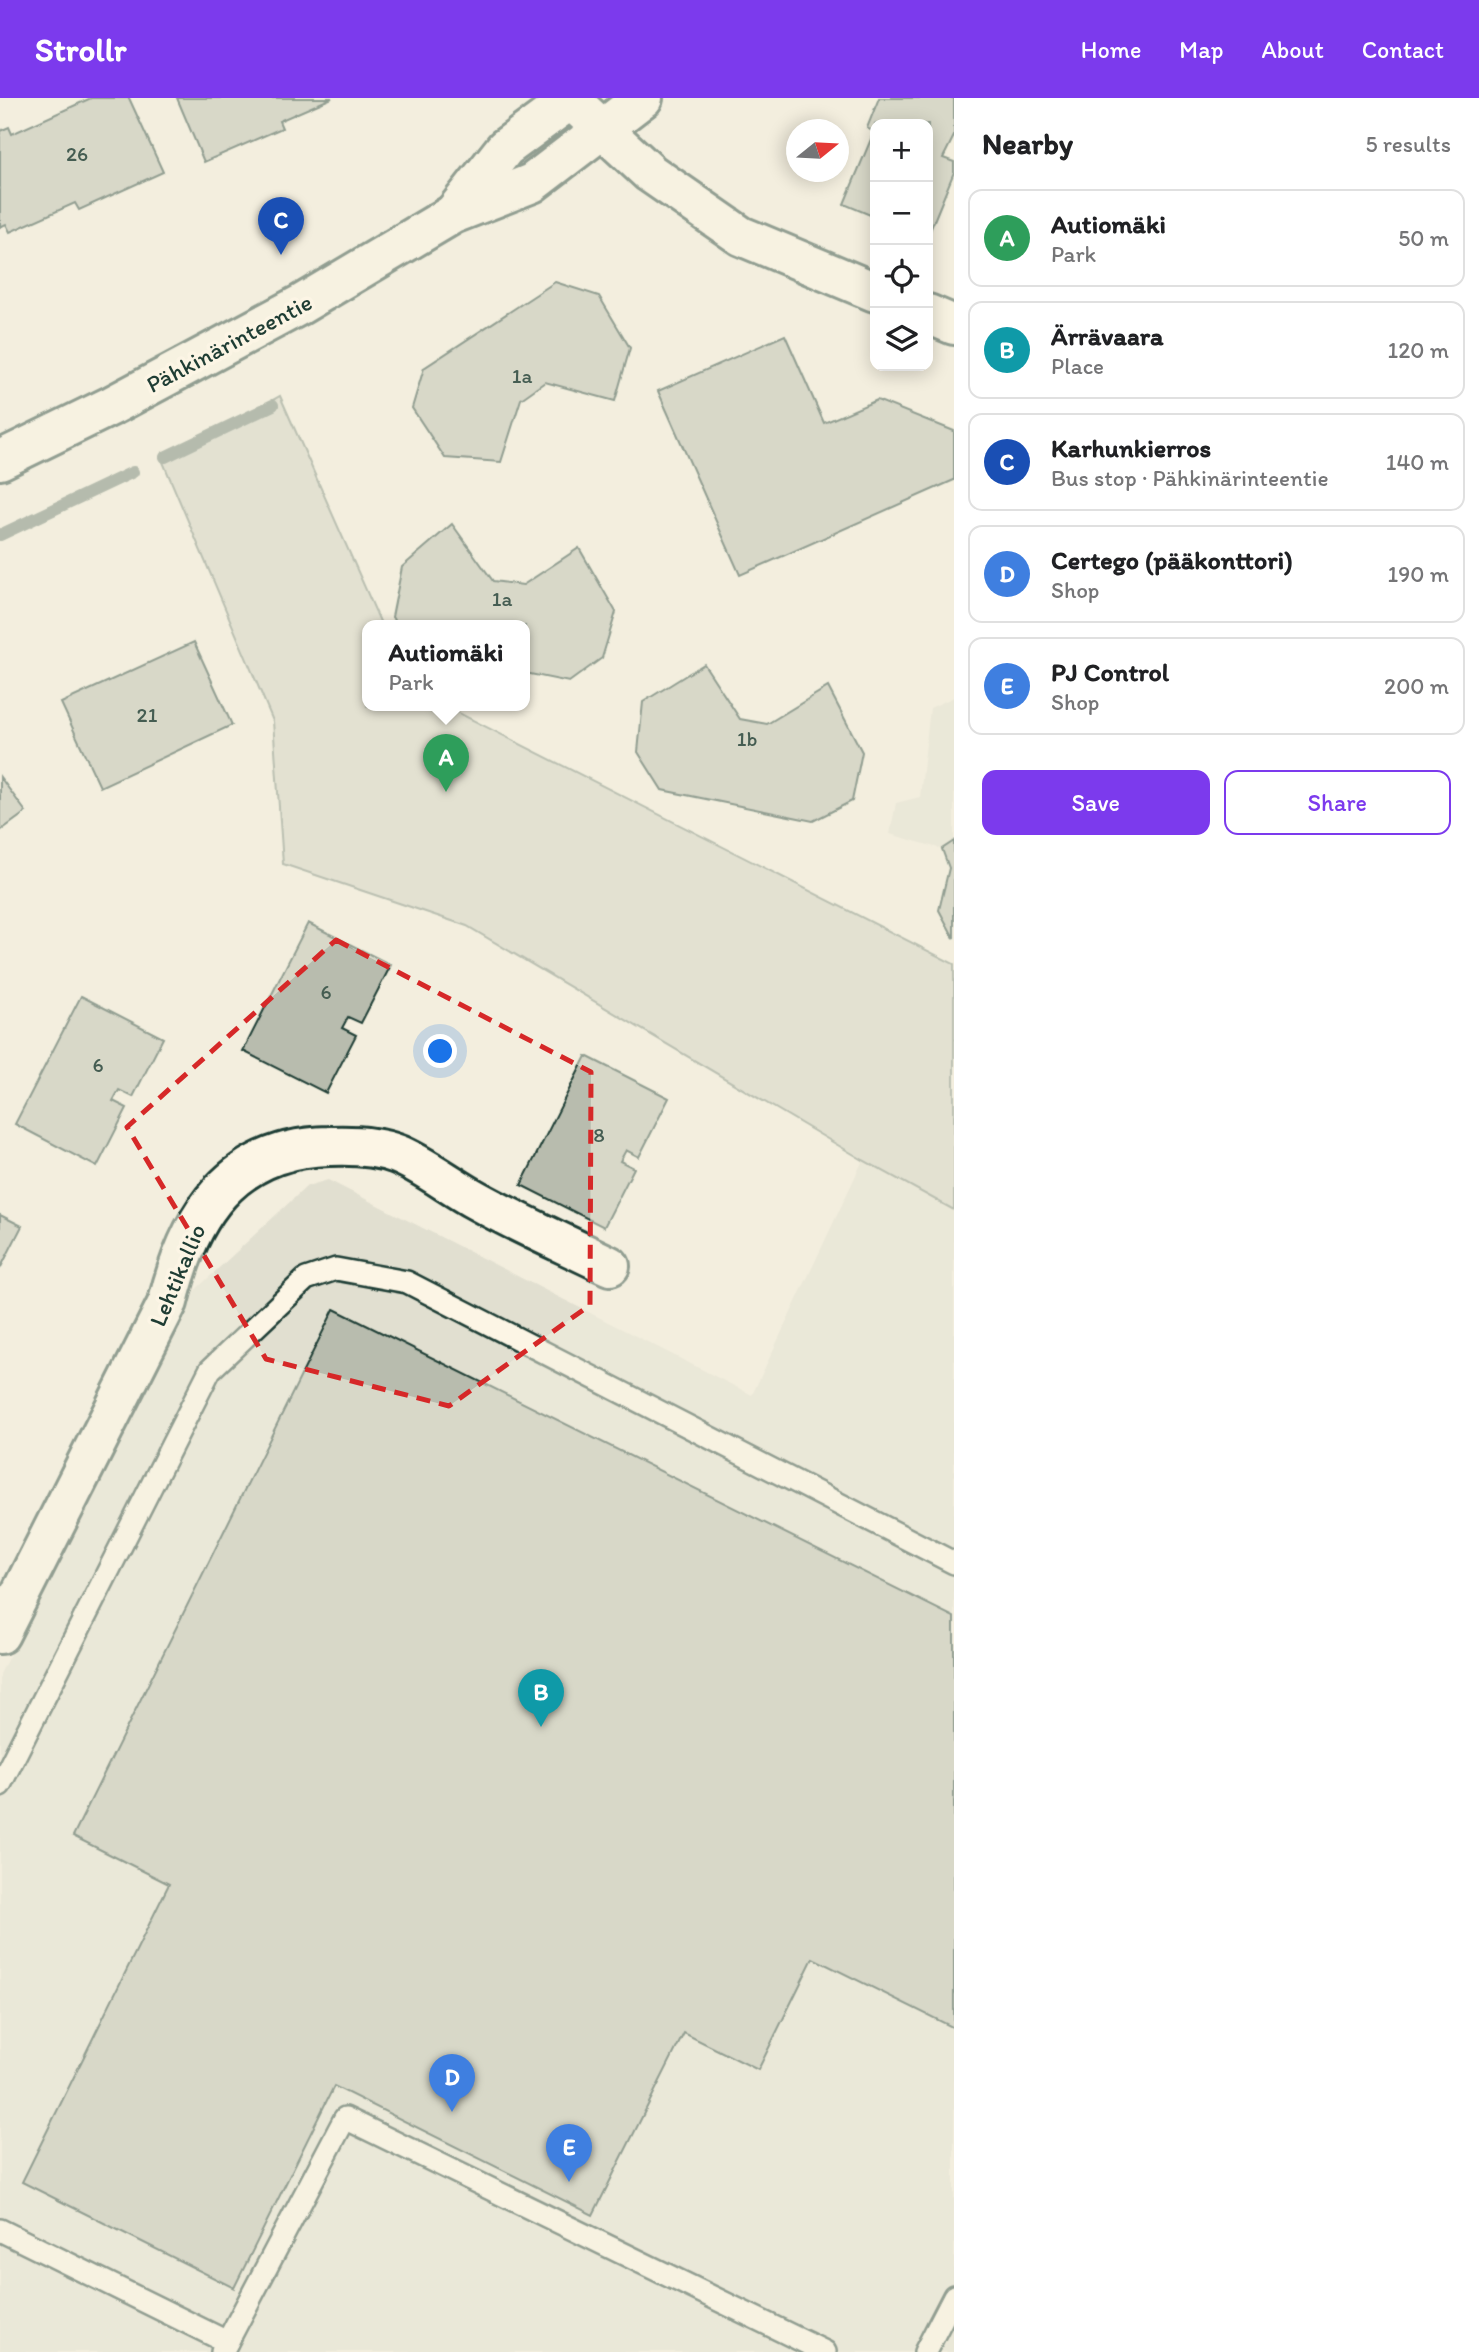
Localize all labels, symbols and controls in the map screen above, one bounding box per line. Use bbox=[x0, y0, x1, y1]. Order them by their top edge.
text: Strollr bbox=[35, 30, 126, 69]
text: Home bbox=[1081, 35, 1141, 64]
text: Map bbox=[1179, 35, 1223, 64]
text: About bbox=[1261, 35, 1324, 64]
text: Contact bbox=[1362, 35, 1444, 64]
north arrow bbox=[786, 119, 849, 182]
map controls bbox=[870, 119, 933, 371]
button: + bbox=[870, 119, 933, 182]
text: Nearby bbox=[982, 125, 1073, 162]
text: 5 results bbox=[1365, 130, 1451, 158]
house number: 26 bbox=[66, 141, 88, 166]
button: − bbox=[870, 182, 933, 245]
pin: C bbox=[258, 197, 304, 255]
text: Autiomäki bbox=[1051, 208, 1166, 240]
text: A bbox=[1000, 224, 1014, 252]
text: 50 m bbox=[1398, 224, 1449, 252]
text: Park bbox=[1051, 240, 1096, 268]
button: locate bbox=[870, 245, 933, 308]
street label: Pähkinärinteentie bbox=[141, 287, 317, 399]
button: layers bbox=[870, 308, 933, 371]
text: Ärrävaara bbox=[1051, 320, 1164, 352]
text: B bbox=[1000, 336, 1014, 364]
text: 120 m bbox=[1388, 336, 1449, 364]
text: Place bbox=[1051, 352, 1104, 380]
house number: 1a bbox=[512, 363, 532, 388]
text: Karhunkierros bbox=[1051, 432, 1211, 464]
text: C bbox=[1000, 448, 1014, 476]
text: 140 m bbox=[1386, 448, 1449, 476]
text: Bus stop · Pähkinärinteentie bbox=[1051, 464, 1329, 492]
text: Certego (pääkonttori) bbox=[1051, 544, 1293, 576]
text: D bbox=[999, 560, 1015, 588]
text: 190 m bbox=[1388, 560, 1449, 588]
text: Shop bbox=[1051, 576, 1099, 604]
house number: 1a bbox=[492, 586, 512, 611]
popup bbox=[362, 620, 530, 711]
text: Autiomäki bbox=[389, 636, 504, 668]
text: PJ Control bbox=[1051, 656, 1169, 688]
text: Park bbox=[389, 668, 434, 696]
text: E bbox=[1001, 672, 1013, 700]
text: 200 m bbox=[1384, 672, 1449, 700]
text: Shop bbox=[1051, 688, 1099, 716]
house number: 21 bbox=[137, 702, 158, 727]
house number: 1b bbox=[737, 726, 757, 751]
pin: A bbox=[423, 734, 469, 792]
button: Save bbox=[982, 770, 1210, 835]
button: Share bbox=[1224, 770, 1451, 835]
house number: 6 bbox=[320, 979, 332, 1004]
your location bbox=[423, 1034, 457, 1068]
house number: 6 bbox=[92, 1052, 104, 1077]
house number: 8 bbox=[593, 1122, 605, 1147]
street label: Lehtikallio bbox=[142, 1219, 212, 1331]
pin: B bbox=[518, 1669, 564, 1727]
pin: D bbox=[429, 2054, 475, 2112]
pin: E bbox=[546, 2124, 592, 2182]

